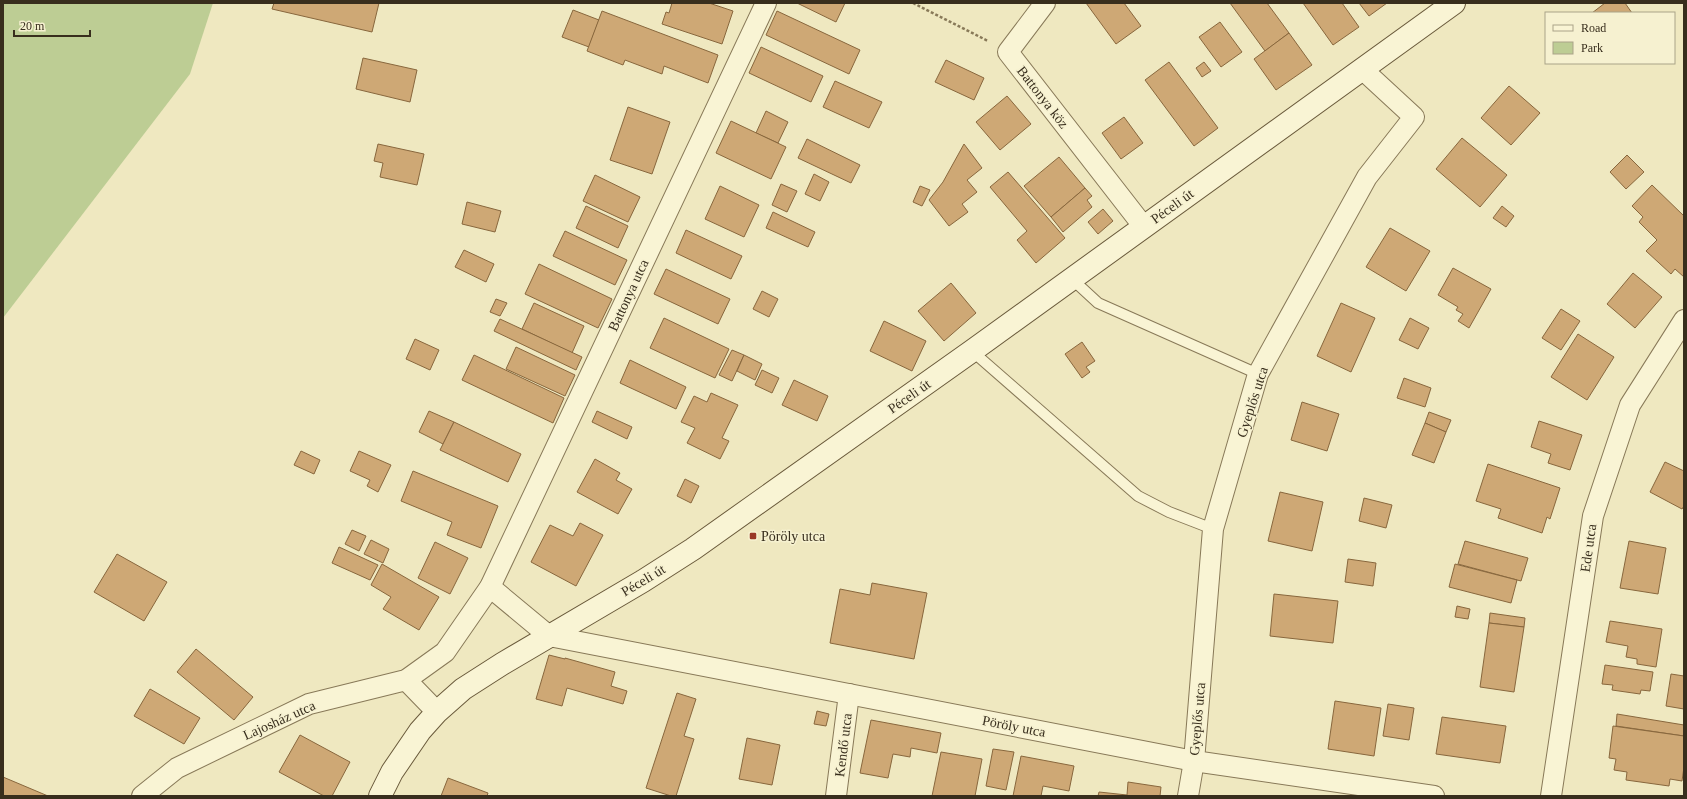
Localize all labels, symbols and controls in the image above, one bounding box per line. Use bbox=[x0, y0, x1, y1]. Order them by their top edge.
scale bar bbox=[14, 12, 90, 38]
legend bbox=[1545, 12, 1675, 64]
text: 20 m bbox=[20, 19, 45, 33]
text: Road bbox=[1581, 21, 1606, 35]
text: Park bbox=[1581, 41, 1603, 55]
street label: Battonya köz bbox=[1014, 63, 1071, 131]
street label: Péceli út bbox=[1148, 186, 1196, 227]
street label: Battonya utca bbox=[605, 256, 652, 333]
street label: Gyeplős utca bbox=[1234, 364, 1271, 439]
street label: Péceli út bbox=[885, 376, 934, 416]
street label: Ede utca bbox=[1578, 522, 1599, 573]
place label: Pöröly utca bbox=[761, 529, 826, 544]
marker: Pöröly utca bbox=[748, 531, 758, 541]
street label: Péceli út bbox=[619, 561, 668, 599]
street label: Gyeplős utca bbox=[1187, 681, 1208, 756]
street label: Lajosház utca bbox=[241, 698, 318, 743]
street label: Kendő utca bbox=[832, 712, 855, 778]
street label: Pöröly utca bbox=[981, 713, 1048, 740]

